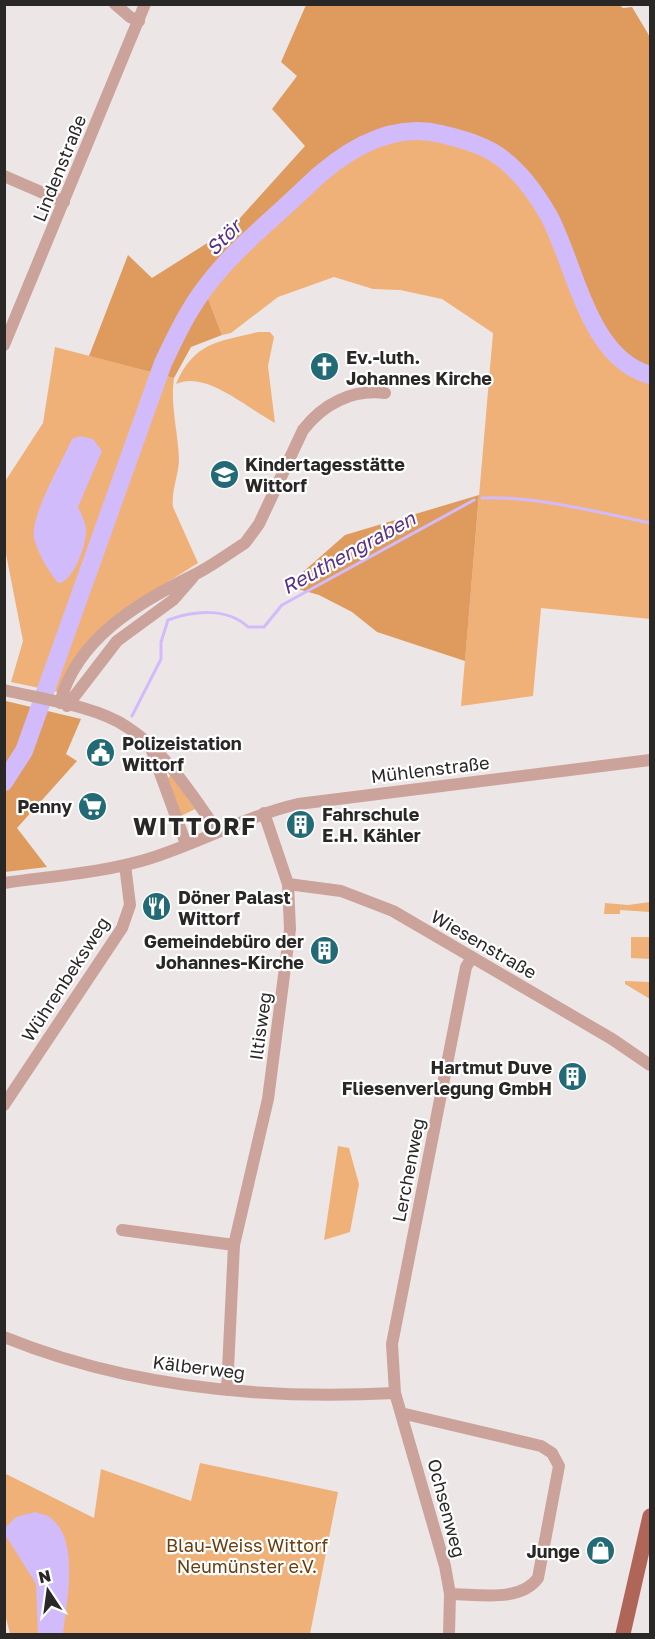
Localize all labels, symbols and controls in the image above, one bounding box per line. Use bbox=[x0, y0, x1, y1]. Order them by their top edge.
street label: Lindenstraße bbox=[28, 111, 90, 225]
water label: Stör bbox=[200, 212, 248, 260]
place label: Ev.-luth. Johannes Kirche bbox=[346, 346, 492, 389]
church icon: Ev.-luth. Johannes Kirche bbox=[309, 351, 341, 383]
place label: Kindertagesstätte Wittorf bbox=[245, 453, 405, 496]
school or university icon: Kindertagesstätte Wittorf bbox=[208, 458, 240, 490]
water label: Reuthengraben bbox=[277, 505, 420, 599]
place label: Polizeistation Wittorf bbox=[122, 732, 242, 775]
public building icon: Polizeistation Wittorf bbox=[85, 737, 117, 769]
street label: Mühlenstraße bbox=[370, 751, 490, 787]
supermarket icon: Penny bbox=[77, 790, 109, 822]
place label: Penny bbox=[17, 795, 72, 817]
place label: Fahrschule E.H. Kähler bbox=[322, 803, 421, 846]
building icon: Fahrschule E.H. Kähler bbox=[285, 808, 317, 840]
district label: WITTORF bbox=[133, 811, 257, 840]
place label: Döner Palast Wittorf bbox=[178, 886, 291, 929]
restaurant icon: Döner Palast Wittorf bbox=[141, 891, 173, 923]
street label: Wiesenstraße bbox=[427, 905, 541, 983]
street label: Wührenbeksweg bbox=[16, 912, 114, 1046]
place label: Gemeindebüro der Johannes-Kirche bbox=[144, 930, 304, 973]
building icon: Gemeindebüro der Johannes-Kirche bbox=[309, 935, 341, 967]
street label: Iltisweg bbox=[244, 991, 276, 1061]
place label: Hartmut Duve Fliesenverlegung GmbH bbox=[342, 1056, 552, 1099]
building icon: Hartmut Duve Fliesenverlegung GmbH bbox=[557, 1061, 589, 1093]
street label: Lerchenweg bbox=[387, 1116, 429, 1224]
street label: Kälberweg bbox=[152, 1350, 246, 1384]
street label: Ochsenweg bbox=[423, 1456, 471, 1560]
park label: Blau-Weiss Wittorf Neumünster e.V. bbox=[166, 1534, 329, 1577]
shop icon: Junge bbox=[585, 1535, 617, 1567]
place label: Junge bbox=[526, 1540, 580, 1562]
north arrow bbox=[18, 1561, 78, 1621]
text: N bbox=[36, 1565, 53, 1587]

